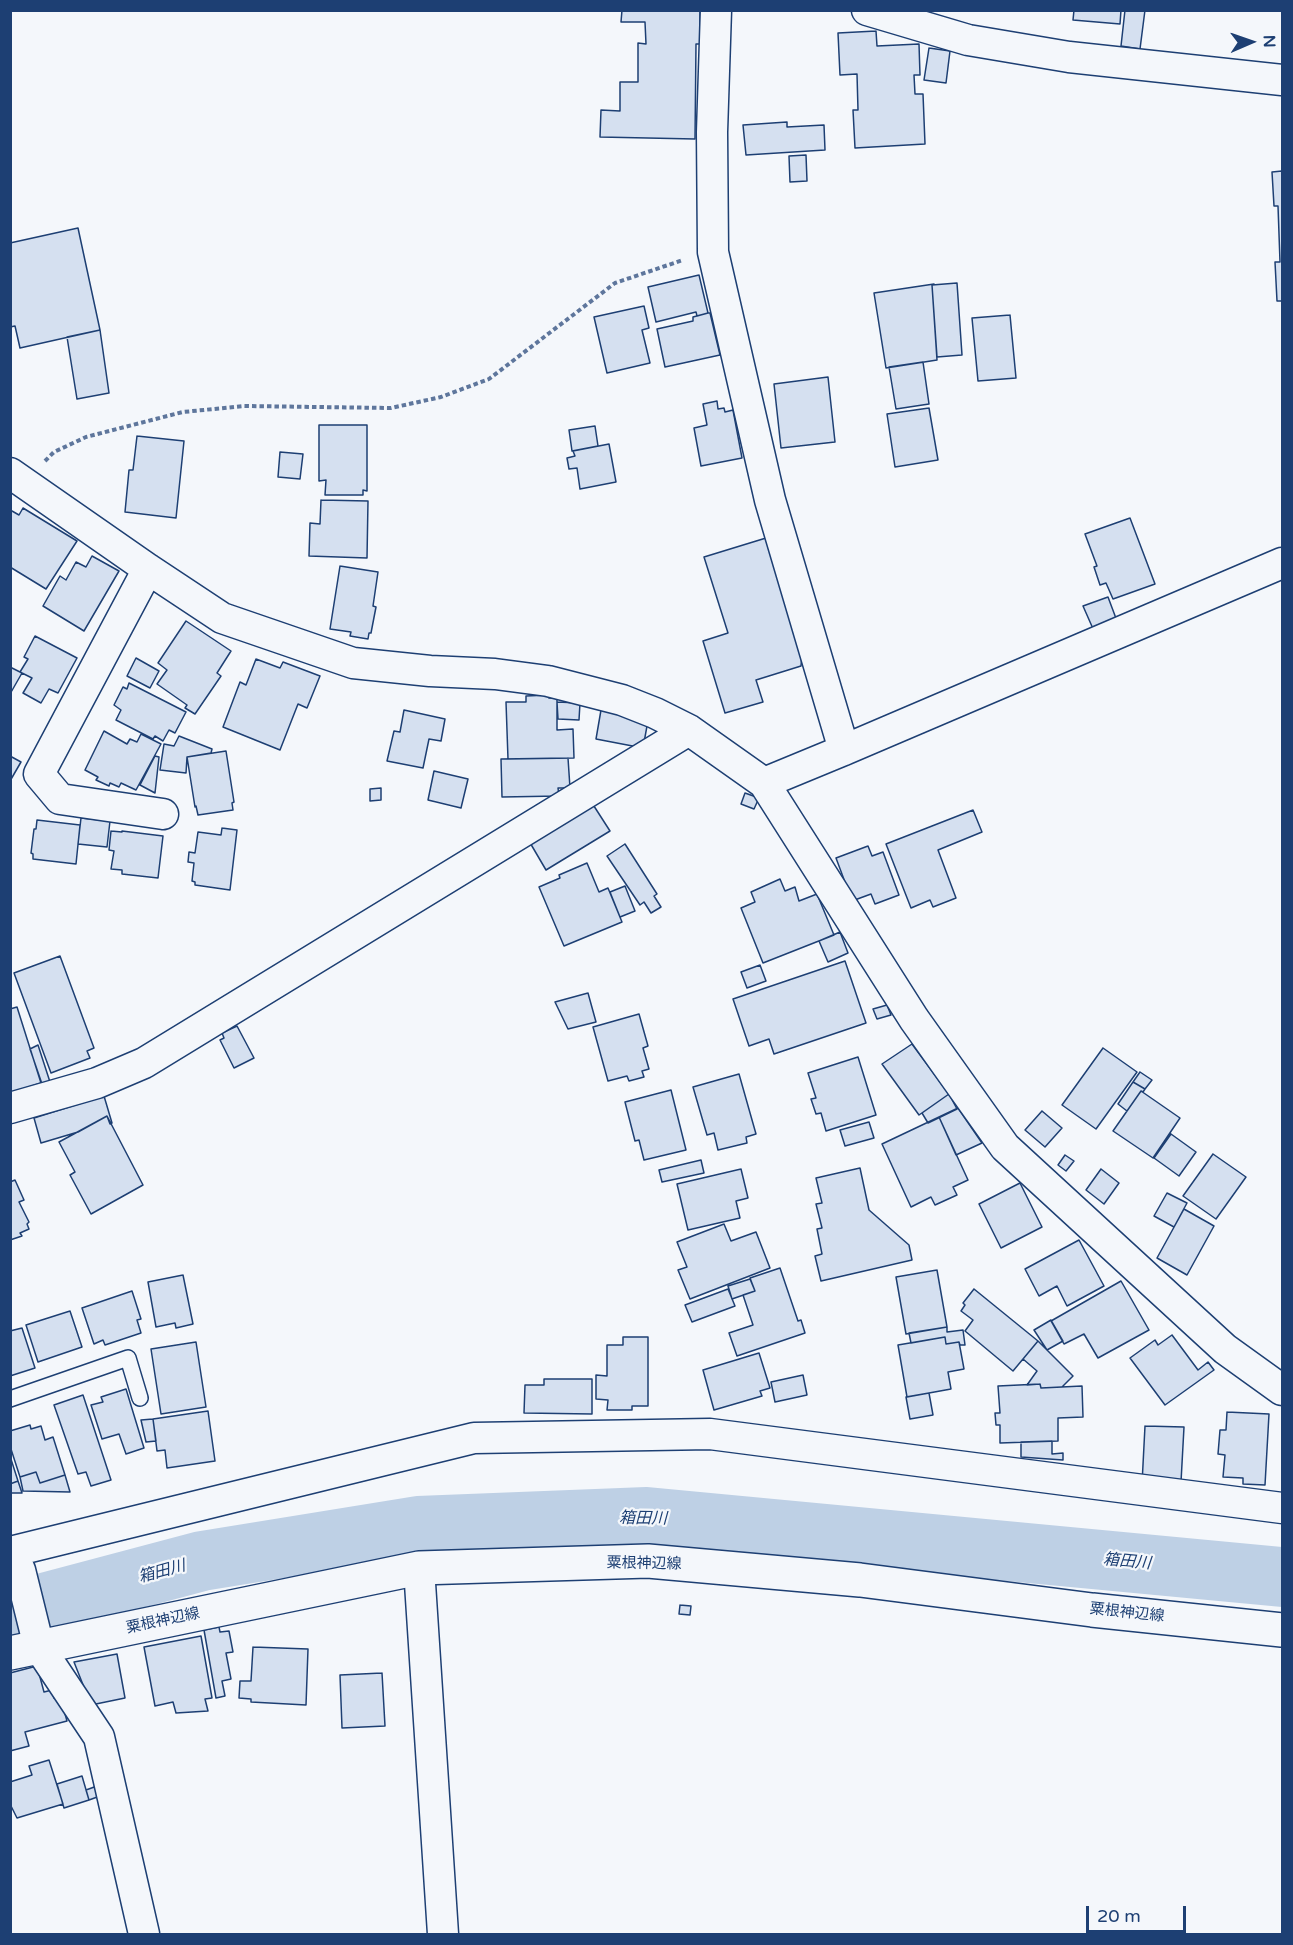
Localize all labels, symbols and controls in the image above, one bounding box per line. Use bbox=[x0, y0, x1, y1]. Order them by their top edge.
north arrow bbox=[1221, 12, 1281, 72]
text: N bbox=[1259, 35, 1279, 48]
water label: 箱田川 bbox=[619, 1509, 667, 1529]
water label: 箱田川 bbox=[1102, 1550, 1152, 1574]
street label: 粟根神辺線 bbox=[606, 1554, 682, 1574]
water label: 箱田川 bbox=[136, 1557, 188, 1587]
street label: 粟根神辺線 bbox=[1089, 1600, 1165, 1626]
street label: 粟根神辺線 bbox=[124, 1604, 202, 1638]
scale bar bbox=[1089, 1894, 1190, 1932]
text: 20 m bbox=[1097, 1905, 1141, 1927]

